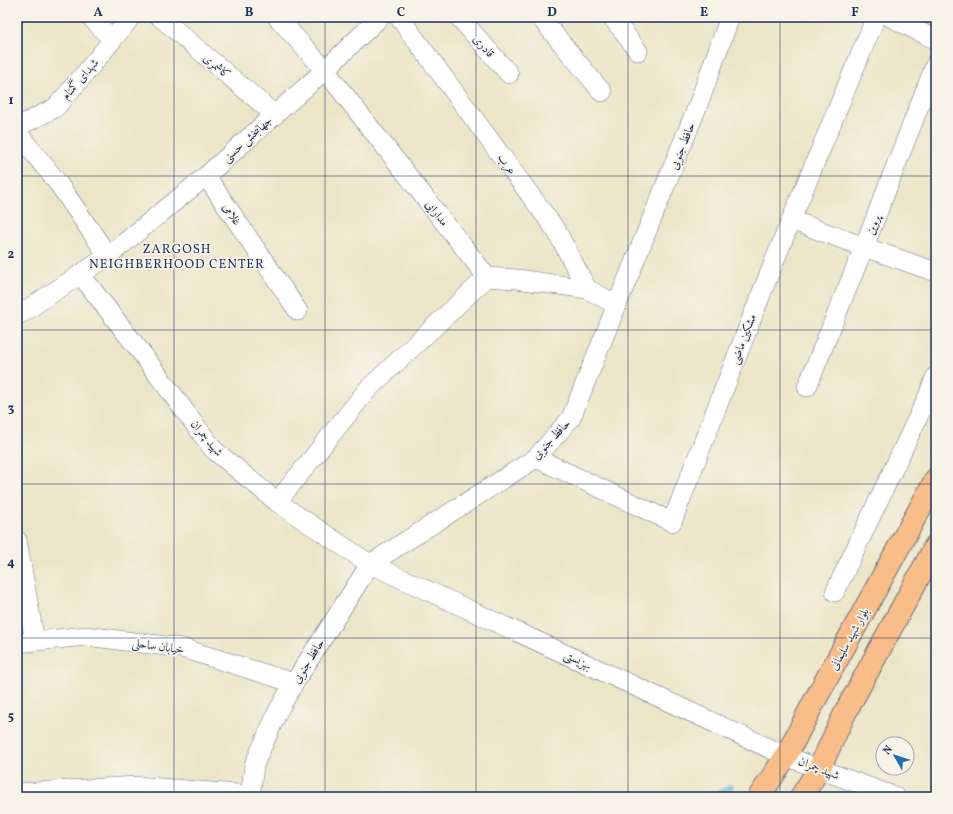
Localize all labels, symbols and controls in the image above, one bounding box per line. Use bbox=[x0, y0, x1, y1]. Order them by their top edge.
text: A bbox=[93, 4, 103, 22]
text: B bbox=[245, 4, 254, 22]
text: C bbox=[397, 4, 405, 22]
text: D bbox=[547, 4, 557, 22]
text: E bbox=[700, 4, 708, 22]
text: F bbox=[851, 4, 859, 22]
street label: قادری bbox=[469, 32, 498, 62]
street label: کاشمری bbox=[199, 51, 233, 83]
street label: شهدای گمنام bbox=[58, 55, 105, 105]
text: 1 bbox=[8, 92, 14, 110]
street label: جهانبخش حسنی bbox=[219, 113, 276, 166]
street label: حافظ جنوبی bbox=[666, 120, 700, 172]
street label: عرب bbox=[493, 151, 519, 179]
street label: مدارایی bbox=[421, 197, 451, 230]
street label: غلامی bbox=[218, 200, 244, 229]
street label: پروین bbox=[863, 211, 886, 238]
district label: ZARGOSH NEIGHBERHOOD CENTER bbox=[89, 241, 265, 274]
text: 2 bbox=[8, 246, 15, 264]
street label: مشکین ماضی bbox=[727, 312, 761, 367]
text: 3 bbox=[8, 400, 15, 418]
street label: حافظ جنوبی bbox=[529, 416, 575, 463]
street label: شهید چمران bbox=[186, 417, 226, 460]
text: 4 bbox=[7, 554, 15, 572]
street label: بلوار شهید سلیمانی bbox=[826, 606, 874, 673]
street label: خیابان ساحلی bbox=[131, 635, 185, 659]
street label: حافظ جنوبی bbox=[289, 636, 329, 687]
street label: بهزیستی bbox=[561, 648, 594, 674]
text: 5 bbox=[8, 708, 14, 726]
north arrow bbox=[875, 736, 915, 776]
text: N bbox=[880, 743, 897, 758]
street label: شهید چمران bbox=[796, 754, 842, 784]

